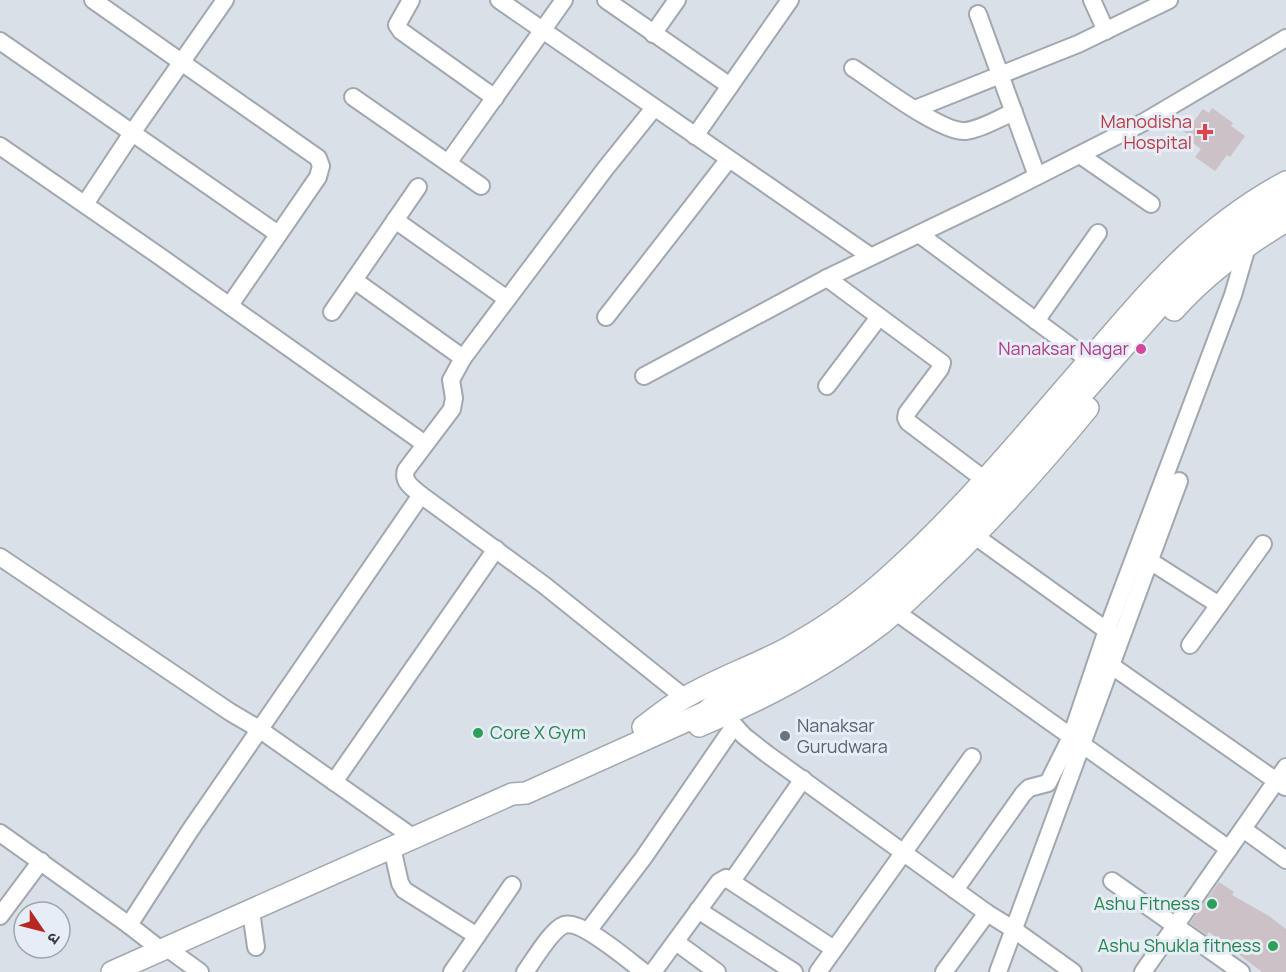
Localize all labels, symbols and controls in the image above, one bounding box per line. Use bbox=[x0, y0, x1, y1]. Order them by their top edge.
place label: Manodisha Hospital bbox=[1101, 109, 1192, 154]
marker: Manodisha Hospital bbox=[1196, 123, 1214, 141]
place label: Nanaksar Nagar bbox=[998, 336, 1130, 360]
marker: Nanaksar Nagar bbox=[1134, 342, 1148, 356]
place label: Nanaksar Gurudwara bbox=[797, 713, 888, 758]
place label: Core X Gym bbox=[490, 720, 586, 744]
marker: Core X Gym bbox=[471, 726, 485, 740]
marker: Nanaksar Gurudwara bbox=[778, 729, 792, 743]
place label: Ashu Fitness bbox=[1094, 891, 1200, 915]
marker: Ashu Fitness bbox=[1205, 897, 1219, 911]
north arrow bbox=[12, 900, 72, 960]
text: उ bbox=[42, 928, 66, 949]
place label: Ashu Shukla fitness bbox=[1098, 933, 1261, 957]
marker: Ashu Shukla fitness bbox=[1266, 939, 1280, 953]

